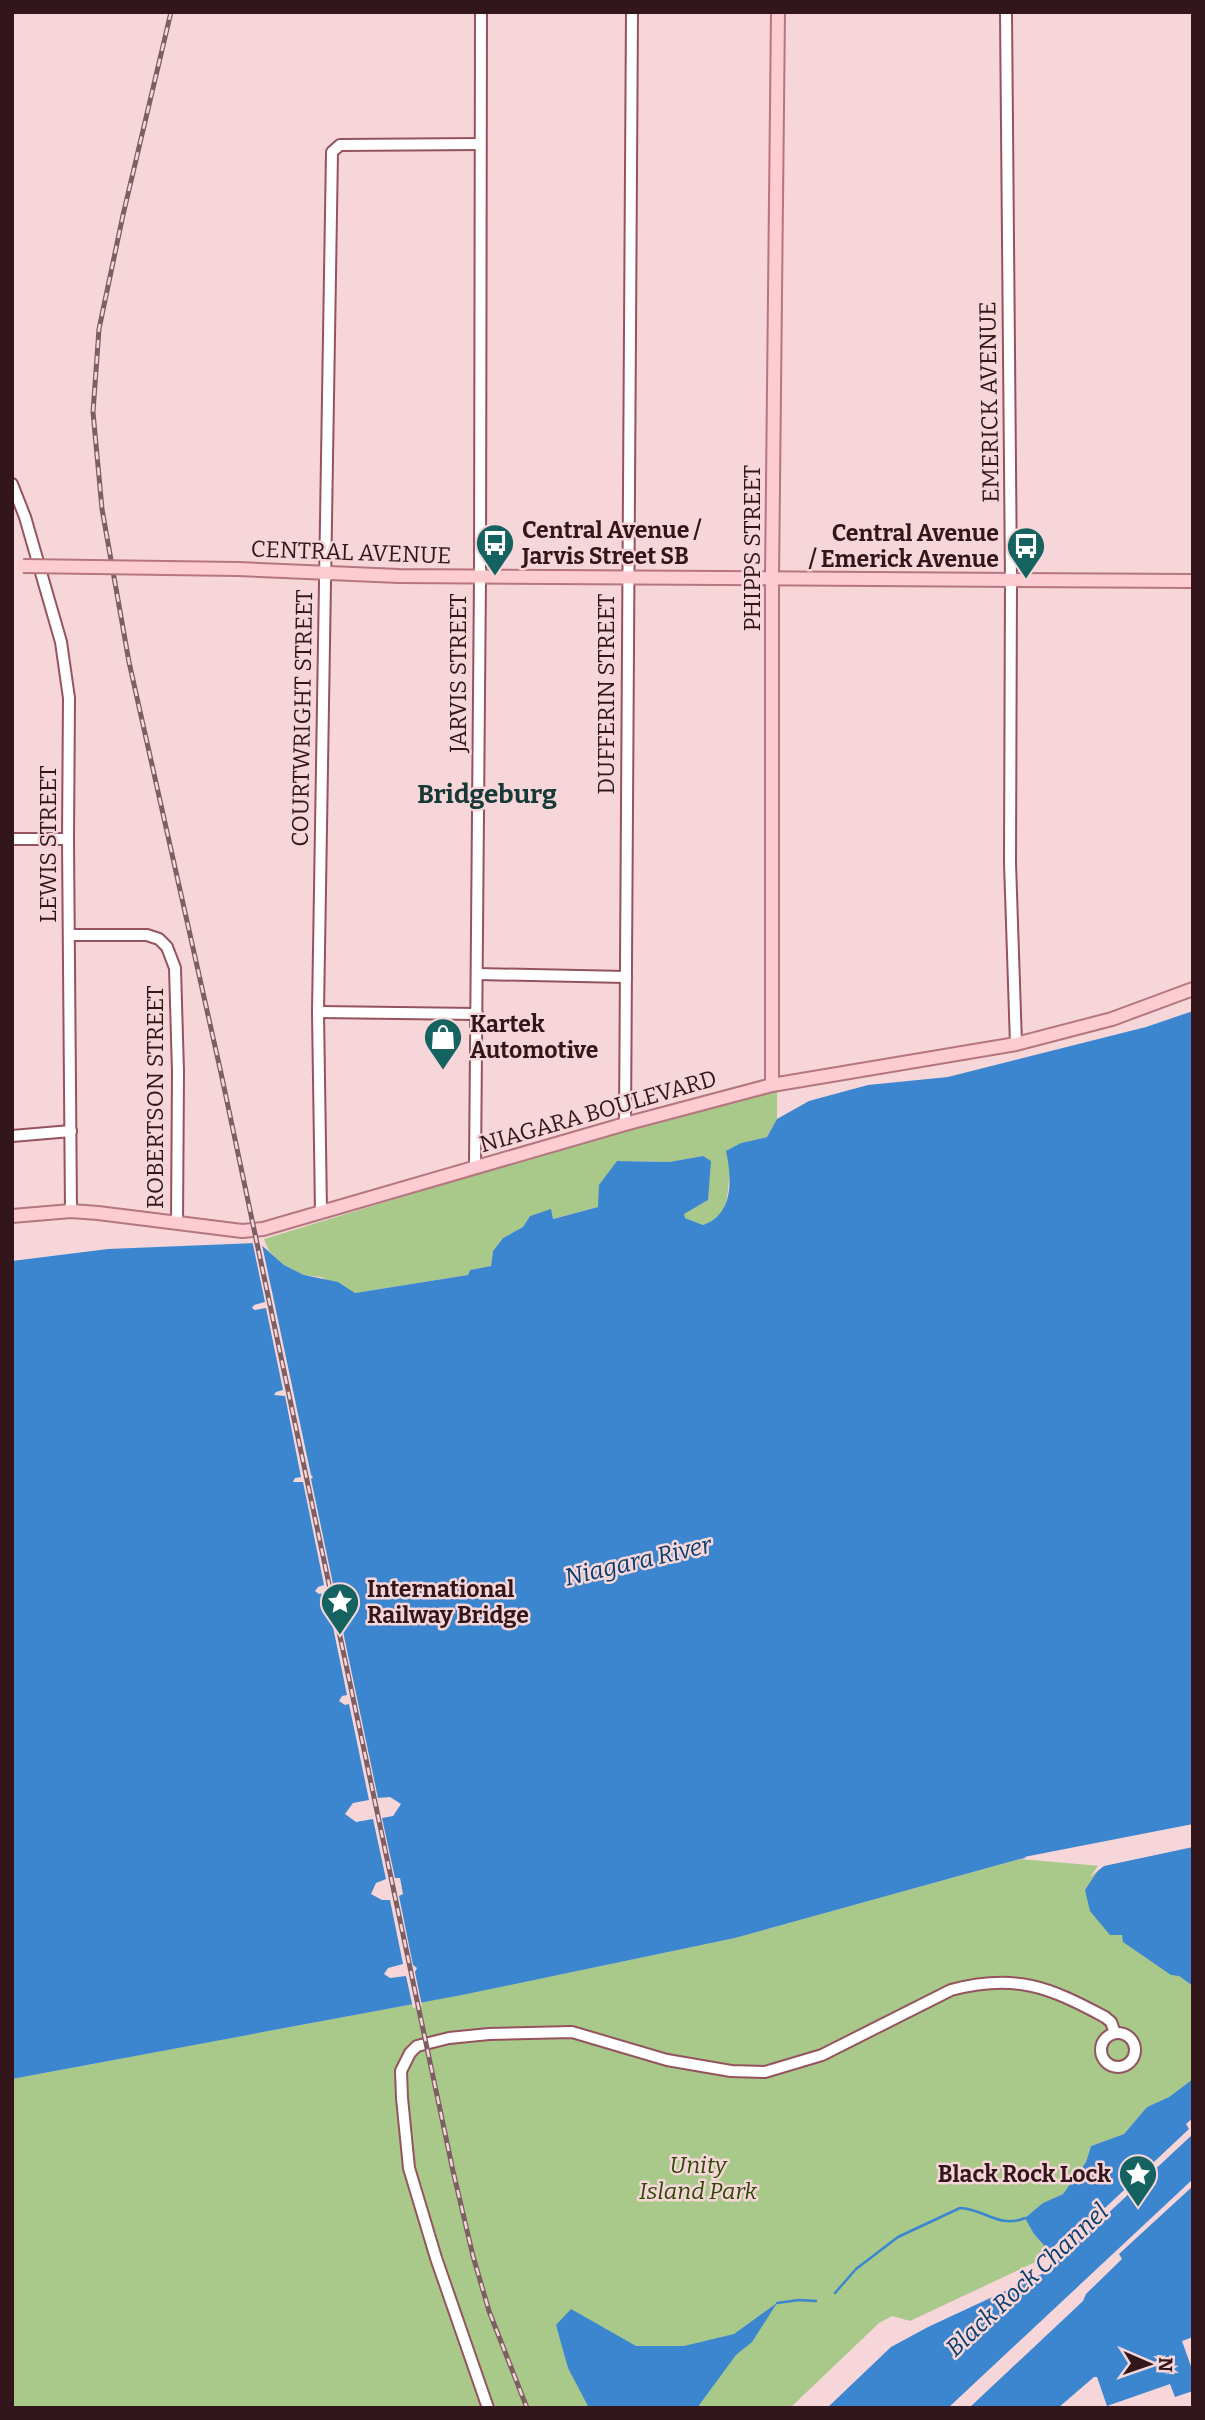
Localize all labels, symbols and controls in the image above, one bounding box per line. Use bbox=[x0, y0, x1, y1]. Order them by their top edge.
street label: EMERICK AVENUE bbox=[973, 301, 1005, 503]
street label: PHIPPS STREET bbox=[738, 465, 766, 631]
place label: Central Avenue / Jarvis Street SB bbox=[520, 516, 701, 570]
place label: Central Avenue / Emerick Avenue bbox=[808, 519, 999, 573]
bus stop icon: Central Avenue / Jarvis Street SB bbox=[474, 522, 516, 577]
bus stop icon: Central Avenue / Emerick Avenue bbox=[1005, 525, 1047, 580]
street label: CENTRAL AVENUE bbox=[250, 535, 452, 569]
street label: COURTWRIGHT STREET bbox=[286, 589, 318, 847]
street label: JARVIS STREET bbox=[444, 593, 472, 754]
street label: DUFFERIN STREET bbox=[592, 594, 620, 794]
street label: LEWIS STREET bbox=[34, 765, 62, 923]
district label: Bridgeburg bbox=[417, 779, 557, 810]
street label: ROBERTSON STREET bbox=[141, 985, 169, 1209]
place label: Kartek Automotive bbox=[470, 1010, 598, 1064]
shop icon: Kartek Automotive bbox=[422, 1016, 464, 1071]
street label: NIAGARA BOULEVARD bbox=[476, 1064, 720, 1158]
water label: Niagara River bbox=[562, 1530, 715, 1592]
place label: International Railway Bridge bbox=[367, 1575, 529, 1629]
place icon: International Railway Bridge bbox=[319, 1581, 361, 1636]
park label: Unity Island Park bbox=[639, 2151, 758, 2205]
place icon: Black Rock Lock bbox=[1117, 2153, 1159, 2208]
place label: Black Rock Lock bbox=[938, 2160, 1111, 2188]
water label: Black Rock Channel bbox=[940, 2198, 1114, 2362]
north arrow bbox=[1114, 2329, 1184, 2399]
text: N bbox=[1154, 2357, 1177, 2373]

